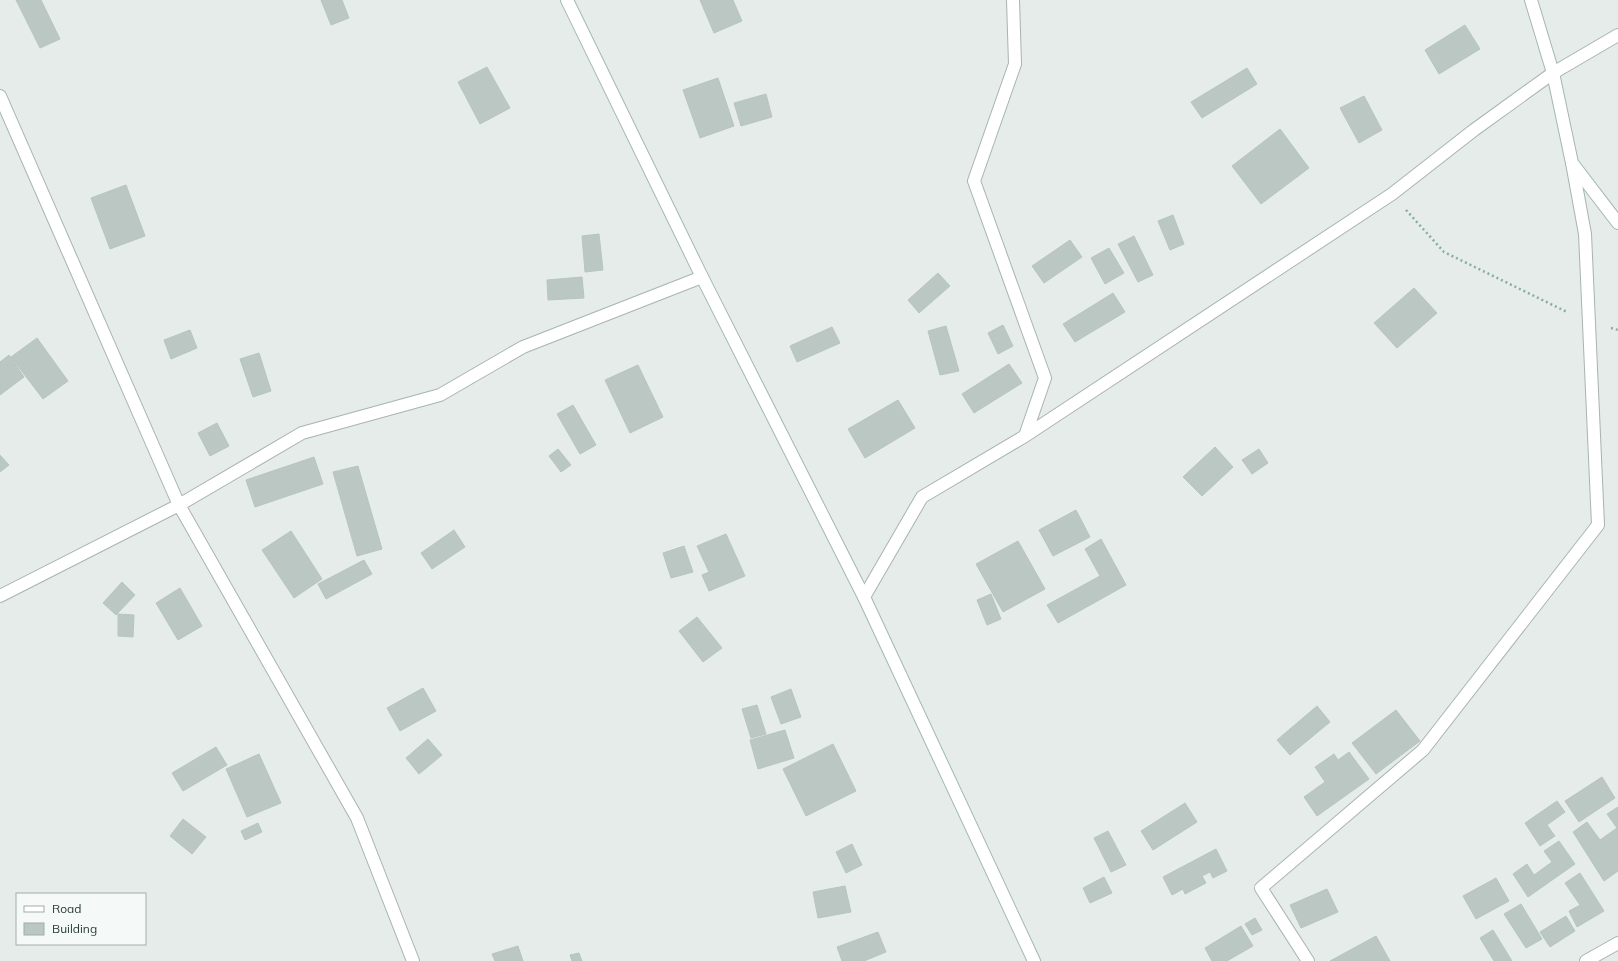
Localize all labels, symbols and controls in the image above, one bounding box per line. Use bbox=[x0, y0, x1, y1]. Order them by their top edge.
legend bbox=[16, 893, 146, 945]
text: Road bbox=[52, 901, 81, 916]
text: Building bbox=[52, 921, 97, 936]

